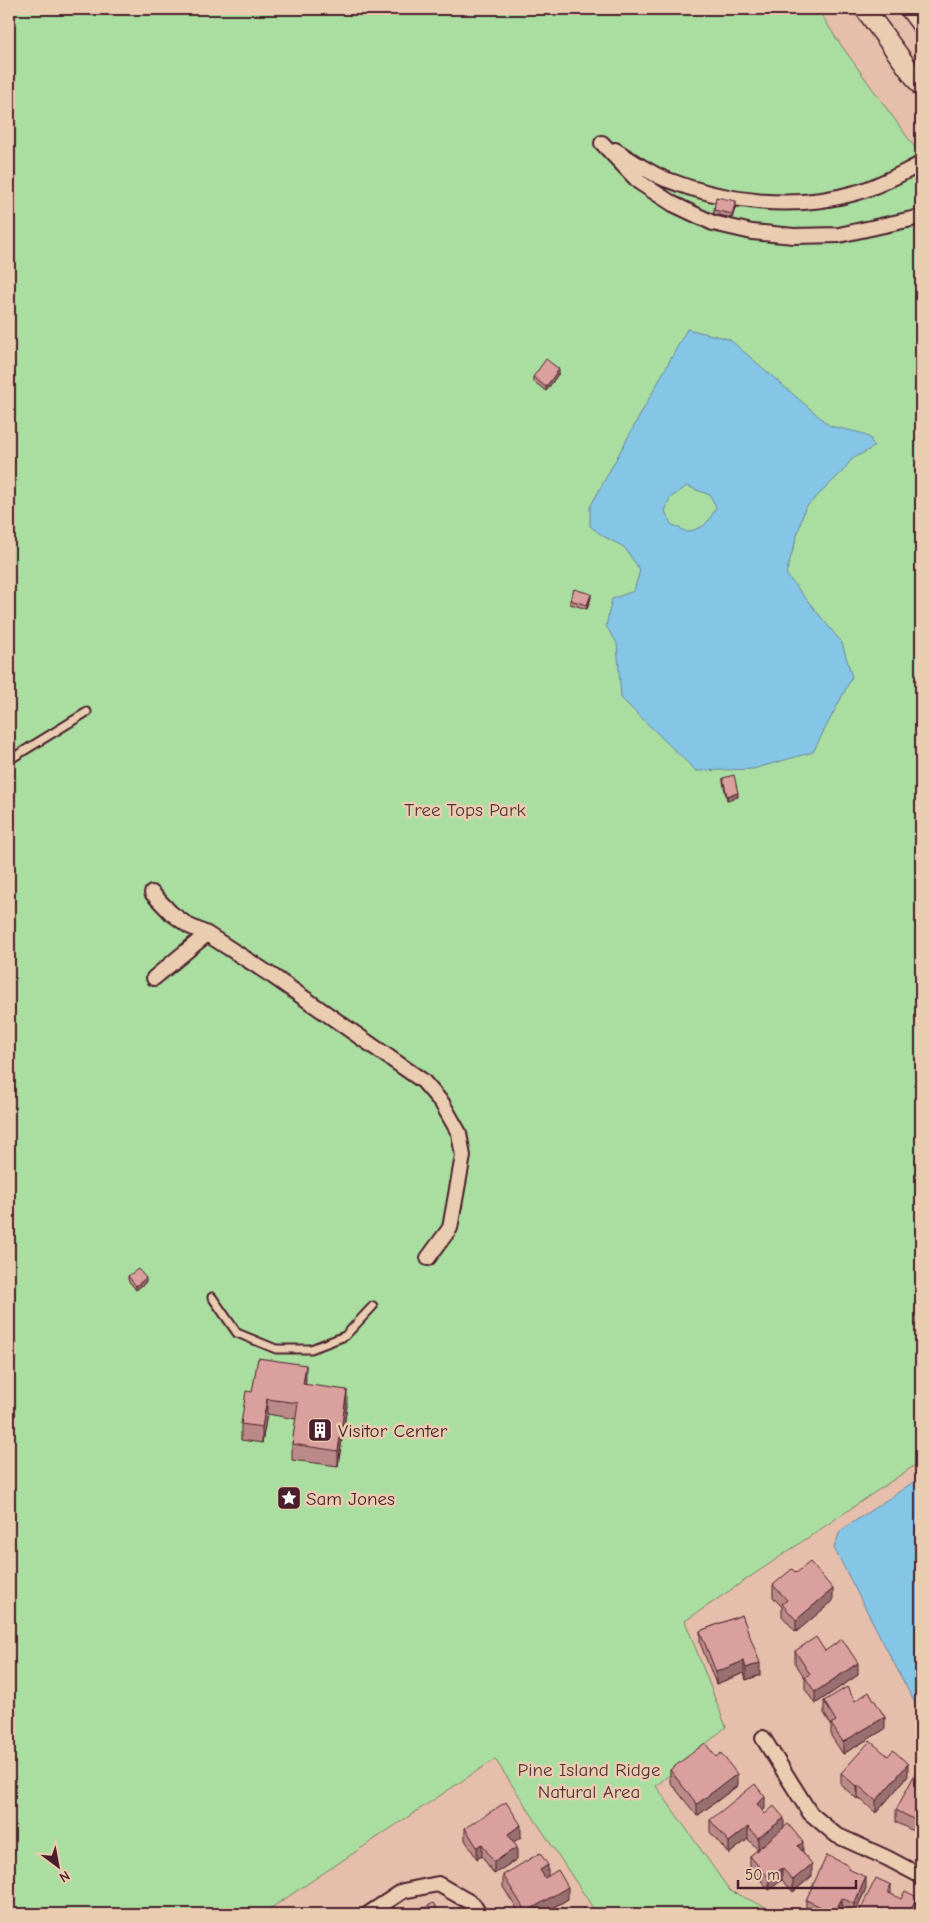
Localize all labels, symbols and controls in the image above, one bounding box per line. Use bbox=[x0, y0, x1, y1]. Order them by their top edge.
park label: Tree Tops Park bbox=[404, 799, 526, 821]
building icon: Visitor Center bbox=[307, 1417, 333, 1443]
place label: Visitor Center bbox=[338, 1420, 448, 1442]
place icon: Sam Jones bbox=[276, 1485, 302, 1511]
place label: Sam Jones bbox=[306, 1488, 395, 1510]
park label: Pine Island Ridge Natural Area bbox=[518, 1759, 660, 1803]
north arrow bbox=[32, 1840, 82, 1890]
scale bar bbox=[738, 1858, 855, 1890]
text: 50 m bbox=[745, 1866, 780, 1884]
text: N bbox=[56, 1867, 73, 1886]

